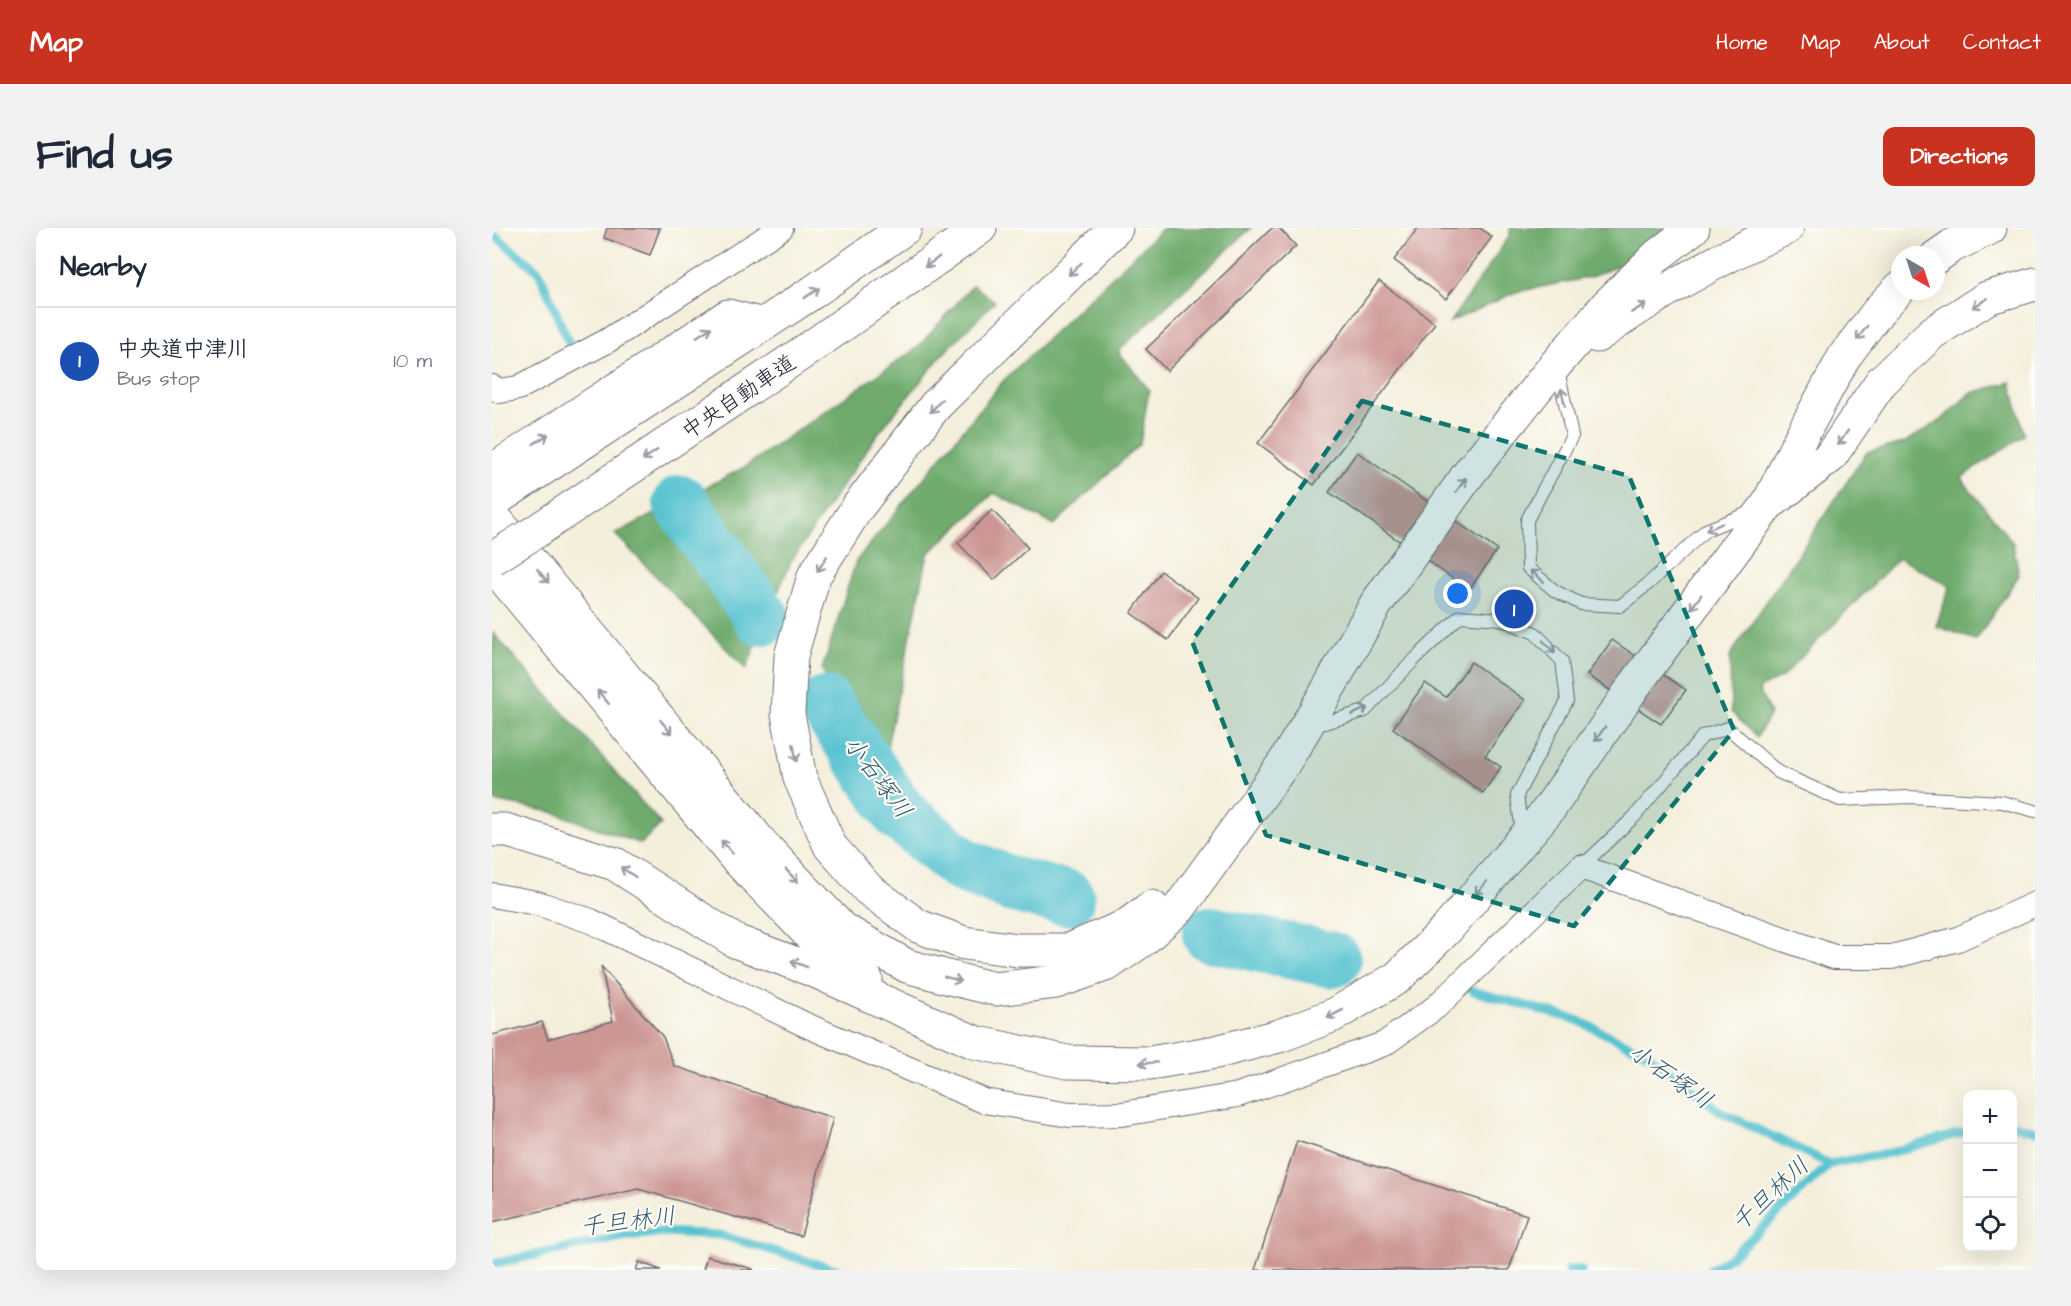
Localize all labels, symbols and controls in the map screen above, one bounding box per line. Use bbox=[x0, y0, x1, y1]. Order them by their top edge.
text: Map bbox=[30, 23, 83, 62]
text: Home bbox=[1716, 28, 1768, 57]
text: Map bbox=[1801, 28, 1841, 57]
text: About bbox=[1874, 28, 1930, 57]
text: Contact bbox=[1963, 28, 2041, 57]
text: Find us bbox=[36, 127, 173, 185]
button: Directions bbox=[1883, 127, 2035, 186]
north arrow bbox=[1891, 246, 1945, 300]
text: Nearby bbox=[60, 249, 147, 285]
one-way arrow bbox=[924, 256, 941, 268]
one-way arrow bbox=[1067, 262, 1082, 276]
one-way arrow bbox=[803, 287, 820, 300]
one-way arrow bbox=[1972, 297, 1989, 309]
one-way arrow bbox=[1630, 301, 1647, 313]
one-way arrow bbox=[1856, 324, 1869, 340]
one-way arrow bbox=[695, 326, 712, 338]
text: 中央道中津川 bbox=[117, 334, 249, 365]
text: 1 bbox=[78, 347, 81, 375]
text: 10 m bbox=[393, 347, 432, 375]
street label: 中央自動車道 bbox=[675, 347, 802, 447]
text: Bus stop bbox=[117, 365, 200, 393]
one-way arrow bbox=[1557, 388, 1569, 407]
one-way arrow bbox=[929, 398, 943, 413]
one-way arrow bbox=[1837, 429, 1849, 445]
one-way arrow bbox=[532, 433, 549, 445]
one-way arrow bbox=[642, 449, 658, 461]
one-way arrow bbox=[1455, 477, 1467, 493]
one-way arrow bbox=[1705, 522, 1723, 533]
one-way arrow bbox=[815, 555, 827, 572]
one-way arrow bbox=[536, 568, 549, 584]
one-way arrow bbox=[1529, 569, 1545, 582]
your location bbox=[1443, 579, 1472, 608]
pin: 1 bbox=[1494, 586, 1534, 632]
one-way arrow bbox=[1689, 594, 1702, 610]
one-way arrow bbox=[1542, 640, 1556, 655]
one-way arrow bbox=[596, 690, 610, 705]
one-way arrow bbox=[1351, 705, 1369, 716]
one-way arrow bbox=[660, 719, 673, 735]
one-way arrow bbox=[1594, 725, 1607, 742]
water label: 小石塚川 bbox=[835, 729, 920, 826]
one-way arrow bbox=[790, 742, 801, 762]
one-way arrow bbox=[721, 839, 734, 855]
one-way arrow bbox=[620, 866, 637, 878]
one-way arrow bbox=[785, 868, 799, 883]
one-way arrow bbox=[1475, 880, 1488, 896]
one-way arrow bbox=[790, 958, 809, 969]
one-way arrow bbox=[943, 974, 962, 985]
one-way arrow bbox=[1327, 1008, 1345, 1020]
water label: 小石塚川 bbox=[1621, 1035, 1719, 1118]
one-way arrow bbox=[1138, 1057, 1158, 1068]
map controls bbox=[1963, 1090, 2017, 1252]
button: + bbox=[1963, 1090, 2017, 1144]
button: − bbox=[1963, 1144, 2017, 1198]
water label: 千旦林川 bbox=[1724, 1150, 1817, 1240]
button: locate bbox=[1963, 1198, 2017, 1252]
water label: 千旦林川 bbox=[578, 1199, 678, 1245]

